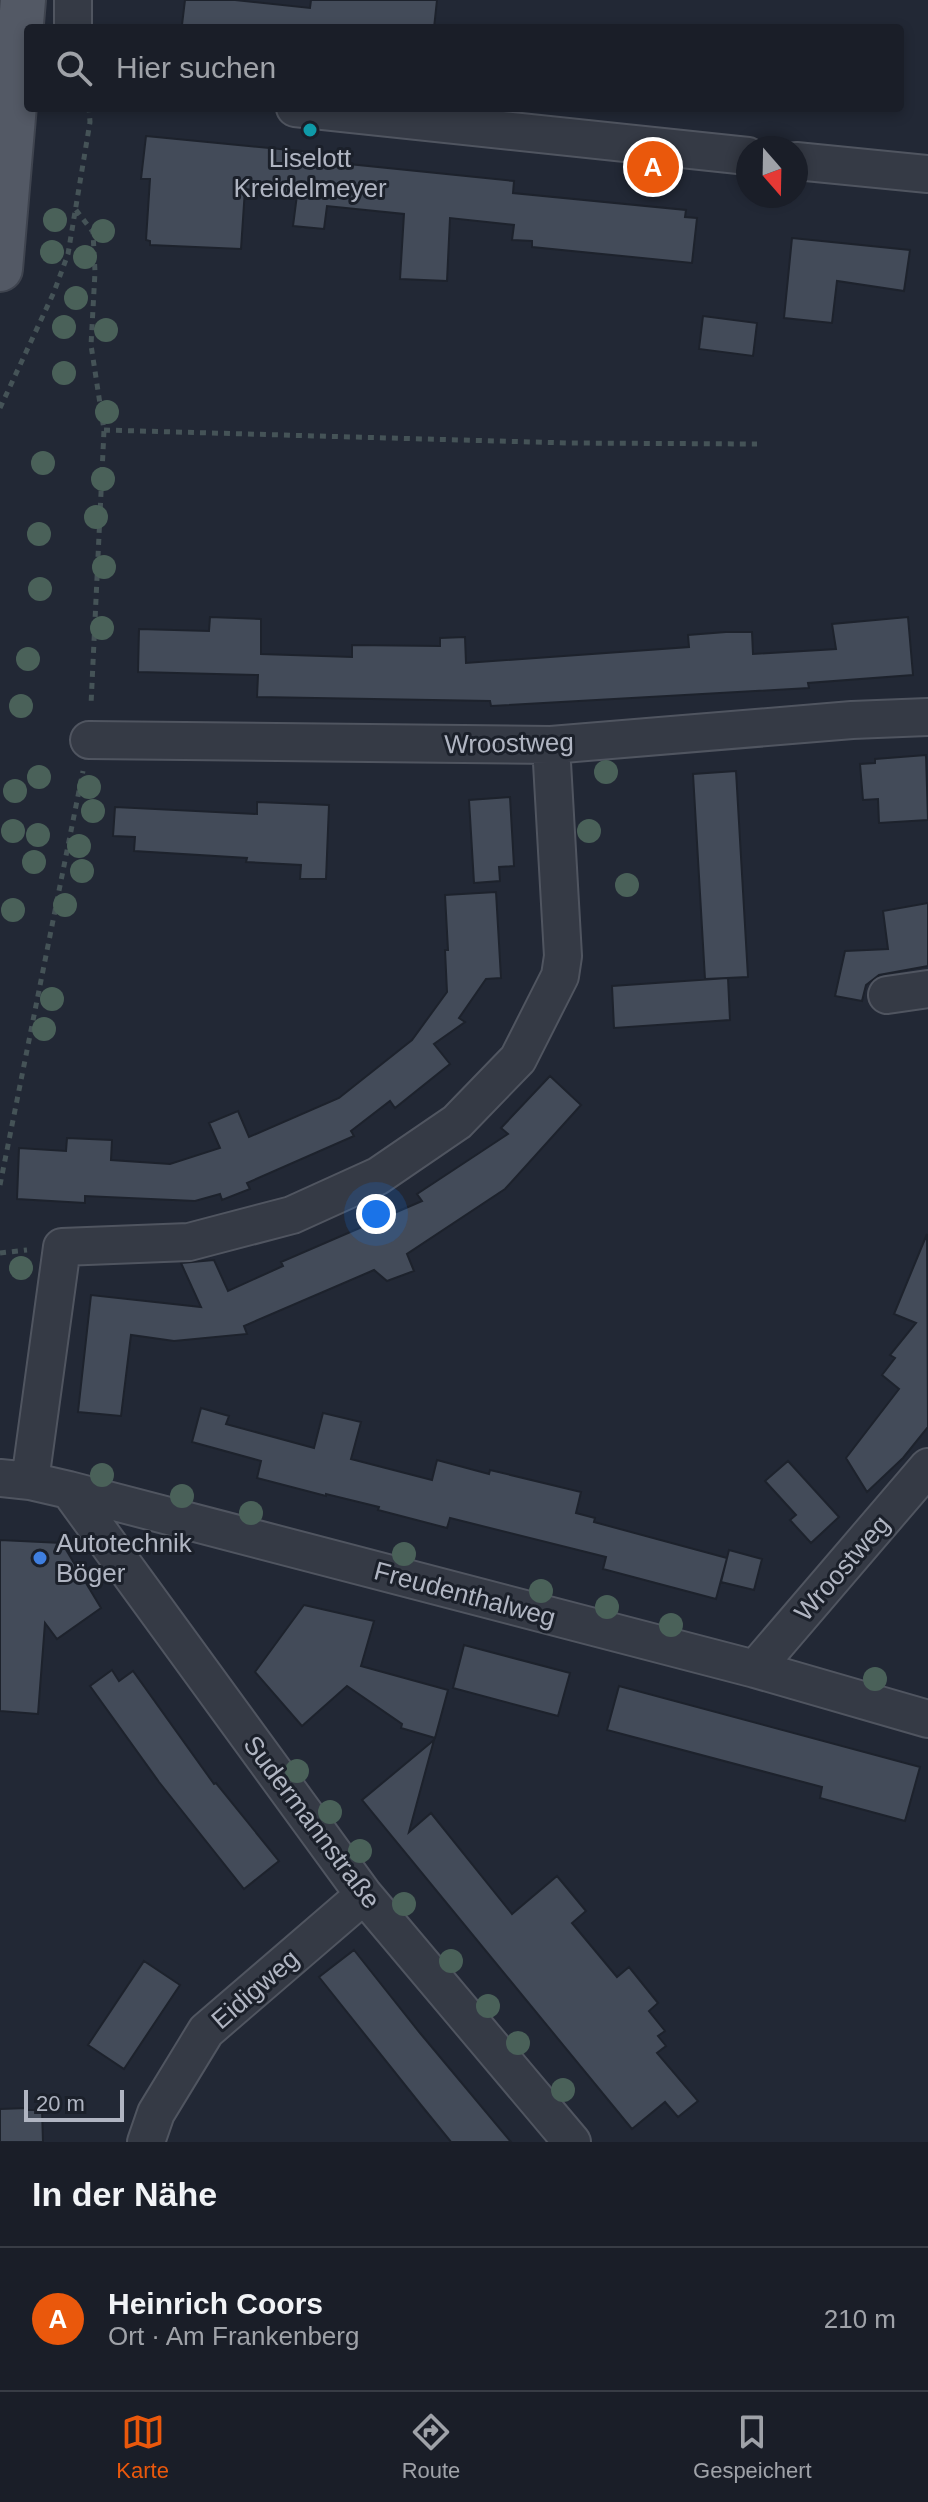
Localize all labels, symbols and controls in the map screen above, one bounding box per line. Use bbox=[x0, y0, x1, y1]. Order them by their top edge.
search box bbox=[24, 24, 904, 112]
icon: search bbox=[52, 46, 96, 90]
text: Hier suchen bbox=[116, 51, 276, 84]
marker: Liselott Kreidelmeyer bbox=[301, 121, 319, 139]
north arrow bbox=[736, 136, 808, 208]
pin: A bbox=[627, 137, 679, 197]
place label: Liselott Kreidelmeyer bbox=[233, 143, 387, 203]
street label: Wroostweg bbox=[444, 727, 574, 759]
your location bbox=[356, 1194, 396, 1234]
street label: Wroostweg bbox=[788, 1509, 896, 1627]
place label: Autotechnik Böger bbox=[56, 1528, 193, 1588]
marker: Autotechnik Böger bbox=[31, 1549, 49, 1567]
street label: Freudenthalweg bbox=[371, 1555, 559, 1633]
street label: Sudermannstraße bbox=[237, 1730, 387, 1914]
street label: Eidigweg bbox=[205, 1943, 305, 2035]
scale bar bbox=[24, 2086, 124, 2122]
text: 20 m bbox=[36, 2091, 85, 2116]
text: In der Nähe bbox=[32, 2175, 217, 2213]
text: Heinrich Coors bbox=[108, 2287, 323, 2320]
text: A bbox=[49, 2304, 67, 2334]
text: 210 m bbox=[824, 2304, 896, 2334]
text: Ort · Am Frankenberg bbox=[108, 2321, 359, 2351]
tab: Karte bbox=[116, 2410, 169, 2484]
tab: Route bbox=[402, 2410, 460, 2484]
tab: Gespeichert bbox=[693, 2410, 812, 2484]

